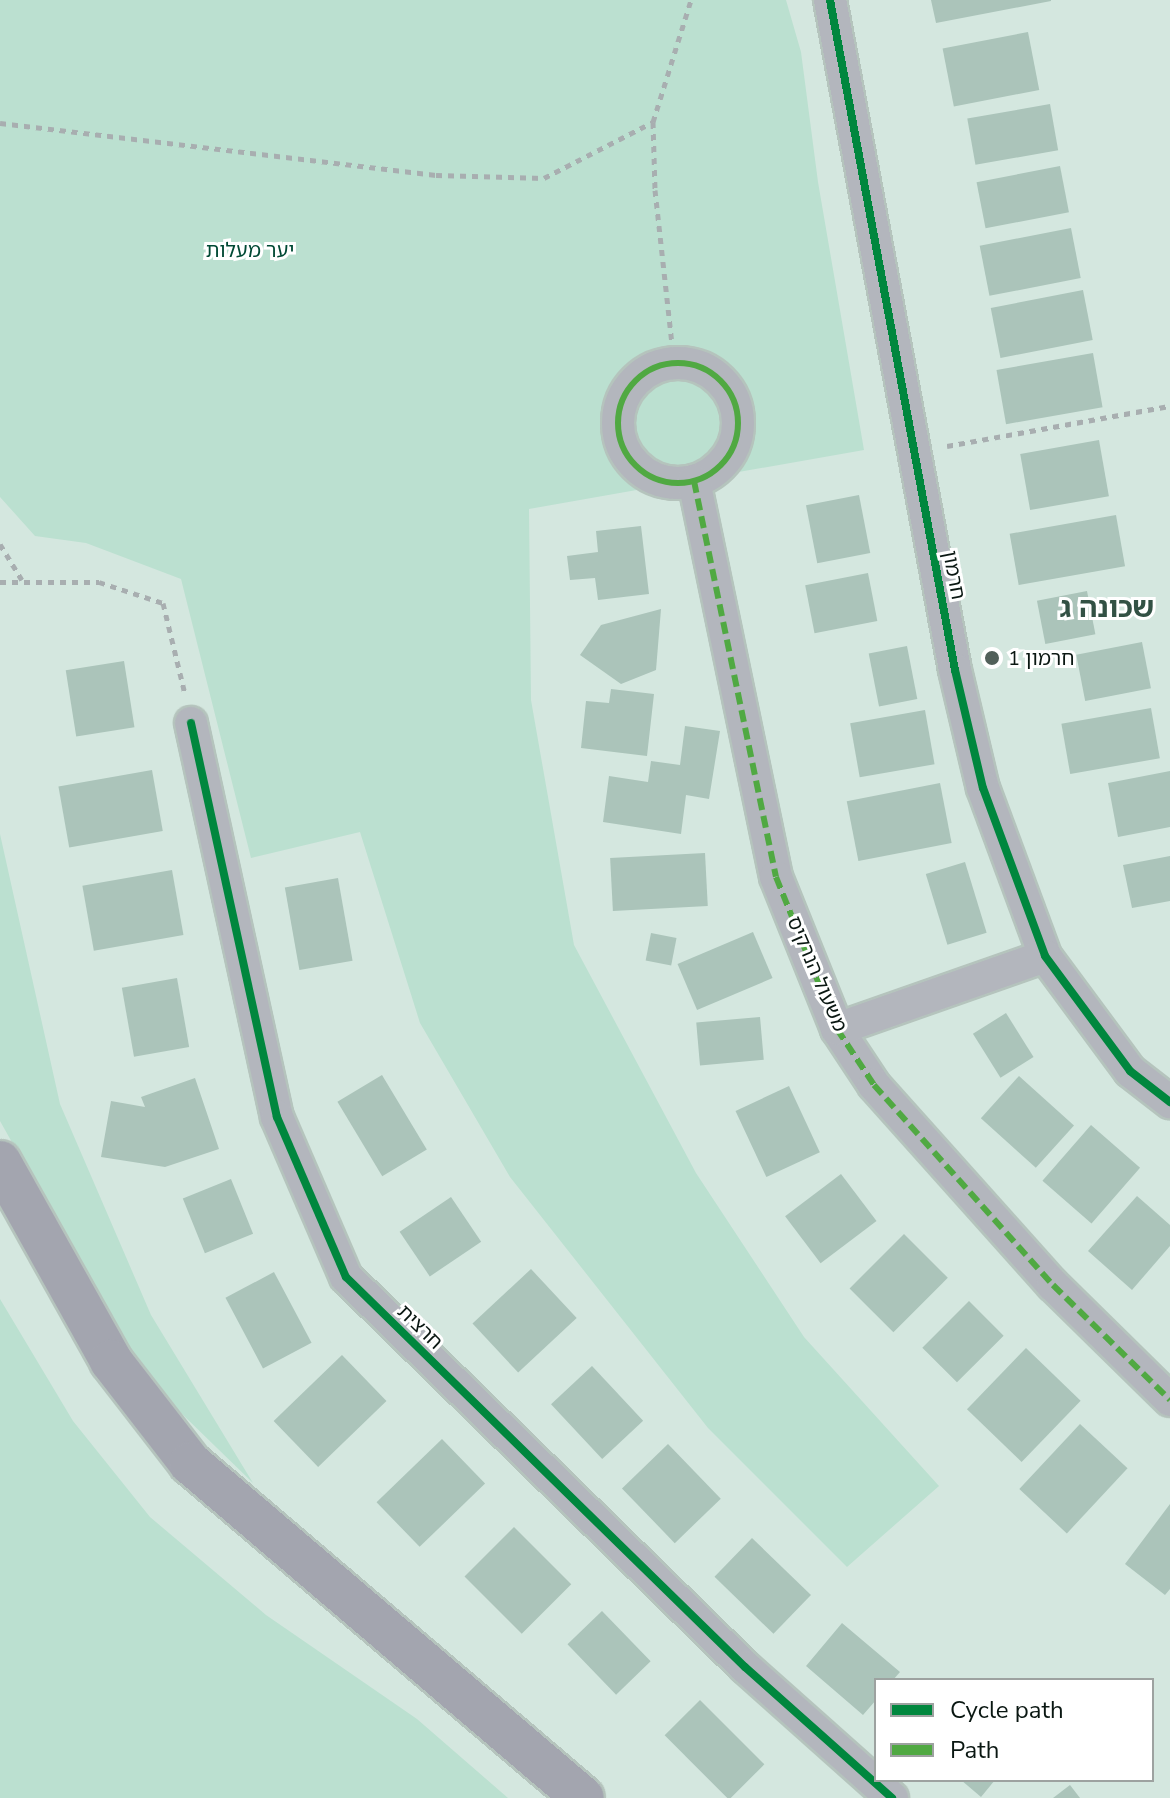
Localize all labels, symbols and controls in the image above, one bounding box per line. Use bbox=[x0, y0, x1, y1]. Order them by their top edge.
park label: יער מעלות bbox=[206, 238, 294, 262]
street label: חרמון bbox=[938, 548, 970, 602]
district label: שכונה ג bbox=[1060, 591, 1154, 625]
place label: חרמון 1 bbox=[1008, 646, 1074, 670]
marker: חרמון 1 bbox=[983, 649, 1001, 667]
street label: משעול הנרקיס bbox=[782, 913, 852, 1035]
street label: חרצית bbox=[392, 1300, 448, 1354]
legend bbox=[874, 1678, 1154, 1782]
text: Cycle path bbox=[950, 1694, 1064, 1726]
text: Path bbox=[950, 1734, 999, 1766]

